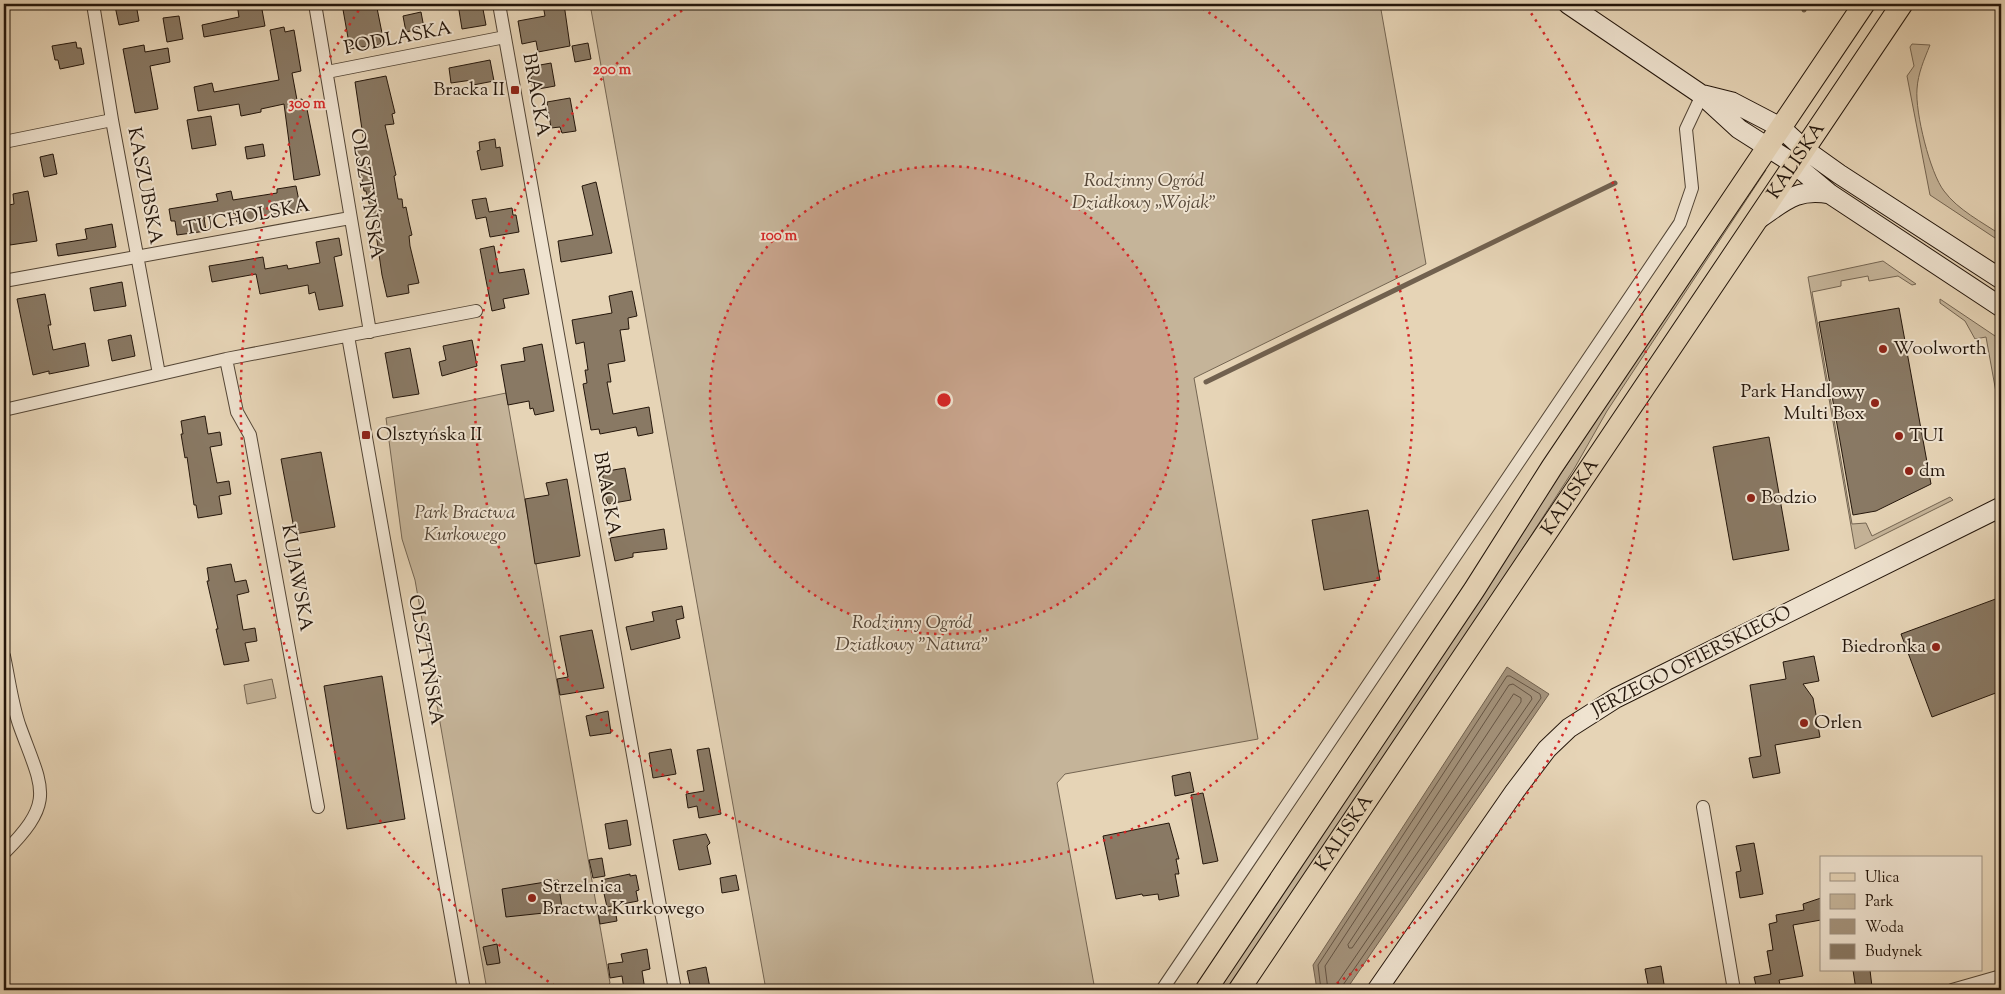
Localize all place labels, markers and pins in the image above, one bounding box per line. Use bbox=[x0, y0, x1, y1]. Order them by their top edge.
place label: Bracka II bbox=[433, 77, 505, 104]
marker: Bracka II bbox=[509, 84, 521, 96]
place label: Woolworth bbox=[1893, 336, 1987, 363]
marker: Woolworth bbox=[1877, 343, 1889, 355]
place label: Park Handlowy Multi Box bbox=[1740, 379, 1866, 428]
centre of rings bbox=[935, 391, 953, 409]
marker: Park Handlowy Multi Box bbox=[1869, 397, 1881, 409]
place label: Olsztyńska II bbox=[376, 422, 482, 449]
place label: TUI bbox=[1909, 423, 1944, 450]
marker: Olsztyńska II bbox=[360, 429, 372, 441]
marker: TUI bbox=[1893, 430, 1905, 442]
place label: dm bbox=[1919, 458, 1946, 485]
marker: dm bbox=[1903, 465, 1915, 477]
place label: Bodzio bbox=[1761, 485, 1817, 512]
marker: Bodzio bbox=[1745, 492, 1757, 504]
place label: Biedronka bbox=[1841, 634, 1926, 661]
marker: Biedronka bbox=[1930, 641, 1942, 653]
place label: Orlen bbox=[1814, 710, 1862, 737]
marker: Orlen bbox=[1798, 717, 1810, 729]
place label: Strzelnica Bractwa Kurkowego bbox=[542, 874, 705, 923]
marker: Strzelnica Bractwa Kurkowego bbox=[526, 892, 538, 904]

